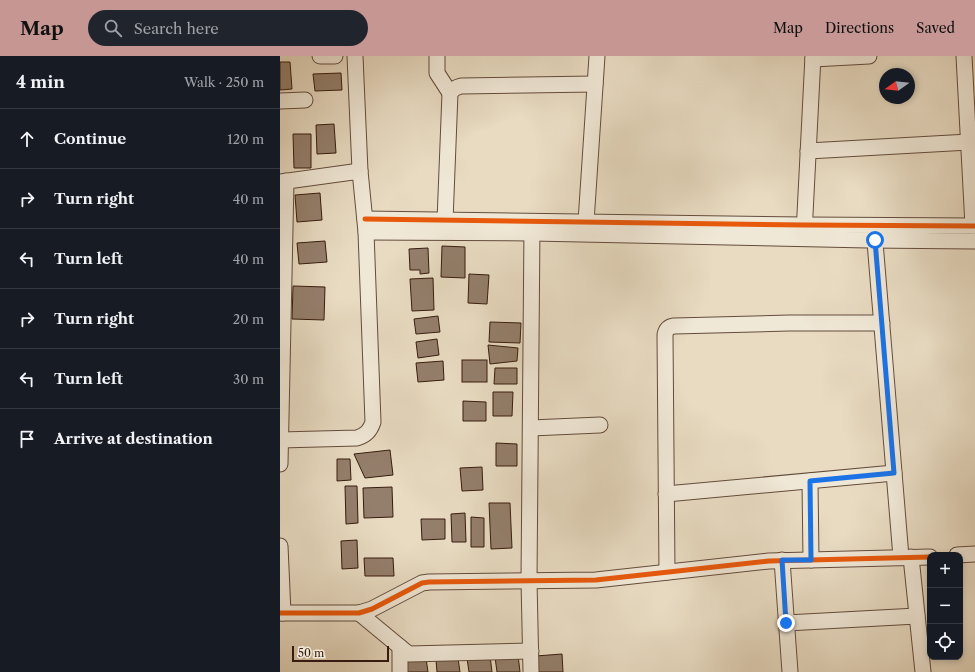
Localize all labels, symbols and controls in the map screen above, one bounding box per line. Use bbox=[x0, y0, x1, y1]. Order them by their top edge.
search box bbox=[88, 10, 368, 46]
text: Map bbox=[20, 17, 64, 40]
icon: search bbox=[102, 17, 124, 39]
text: Search here bbox=[134, 19, 219, 38]
text: Map bbox=[773, 19, 803, 37]
text: Directions bbox=[825, 19, 894, 37]
text: Saved bbox=[916, 19, 955, 37]
north arrow bbox=[879, 68, 915, 104]
text: 4 min bbox=[16, 72, 65, 92]
text: Walk · 250 m bbox=[184, 74, 264, 90]
icon: ahead bbox=[16, 128, 38, 150]
text: Continue bbox=[54, 129, 126, 148]
text: 120 m bbox=[227, 131, 264, 147]
icon: right bbox=[16, 188, 38, 210]
text: Turn right bbox=[54, 189, 134, 208]
text: 40 m bbox=[233, 191, 264, 207]
route start bbox=[866, 231, 884, 249]
icon: left bbox=[16, 248, 38, 270]
text: Turn left bbox=[54, 249, 123, 268]
text: 40 m bbox=[233, 251, 264, 267]
icon: right bbox=[16, 308, 38, 330]
text: Turn right bbox=[54, 309, 134, 328]
text: 20 m bbox=[233, 311, 264, 327]
icon: left bbox=[16, 368, 38, 390]
text: Turn left bbox=[54, 369, 123, 388]
text: 30 m bbox=[233, 371, 264, 387]
icon: arrive bbox=[16, 428, 38, 450]
text: Arrive at destination bbox=[54, 429, 213, 448]
map controls bbox=[927, 552, 963, 660]
button: + bbox=[927, 552, 963, 588]
button: − bbox=[927, 588, 963, 624]
route end bbox=[777, 614, 795, 632]
button: locate bbox=[927, 624, 963, 660]
scale bar bbox=[292, 644, 389, 663]
text: 50 m bbox=[298, 646, 324, 660]

